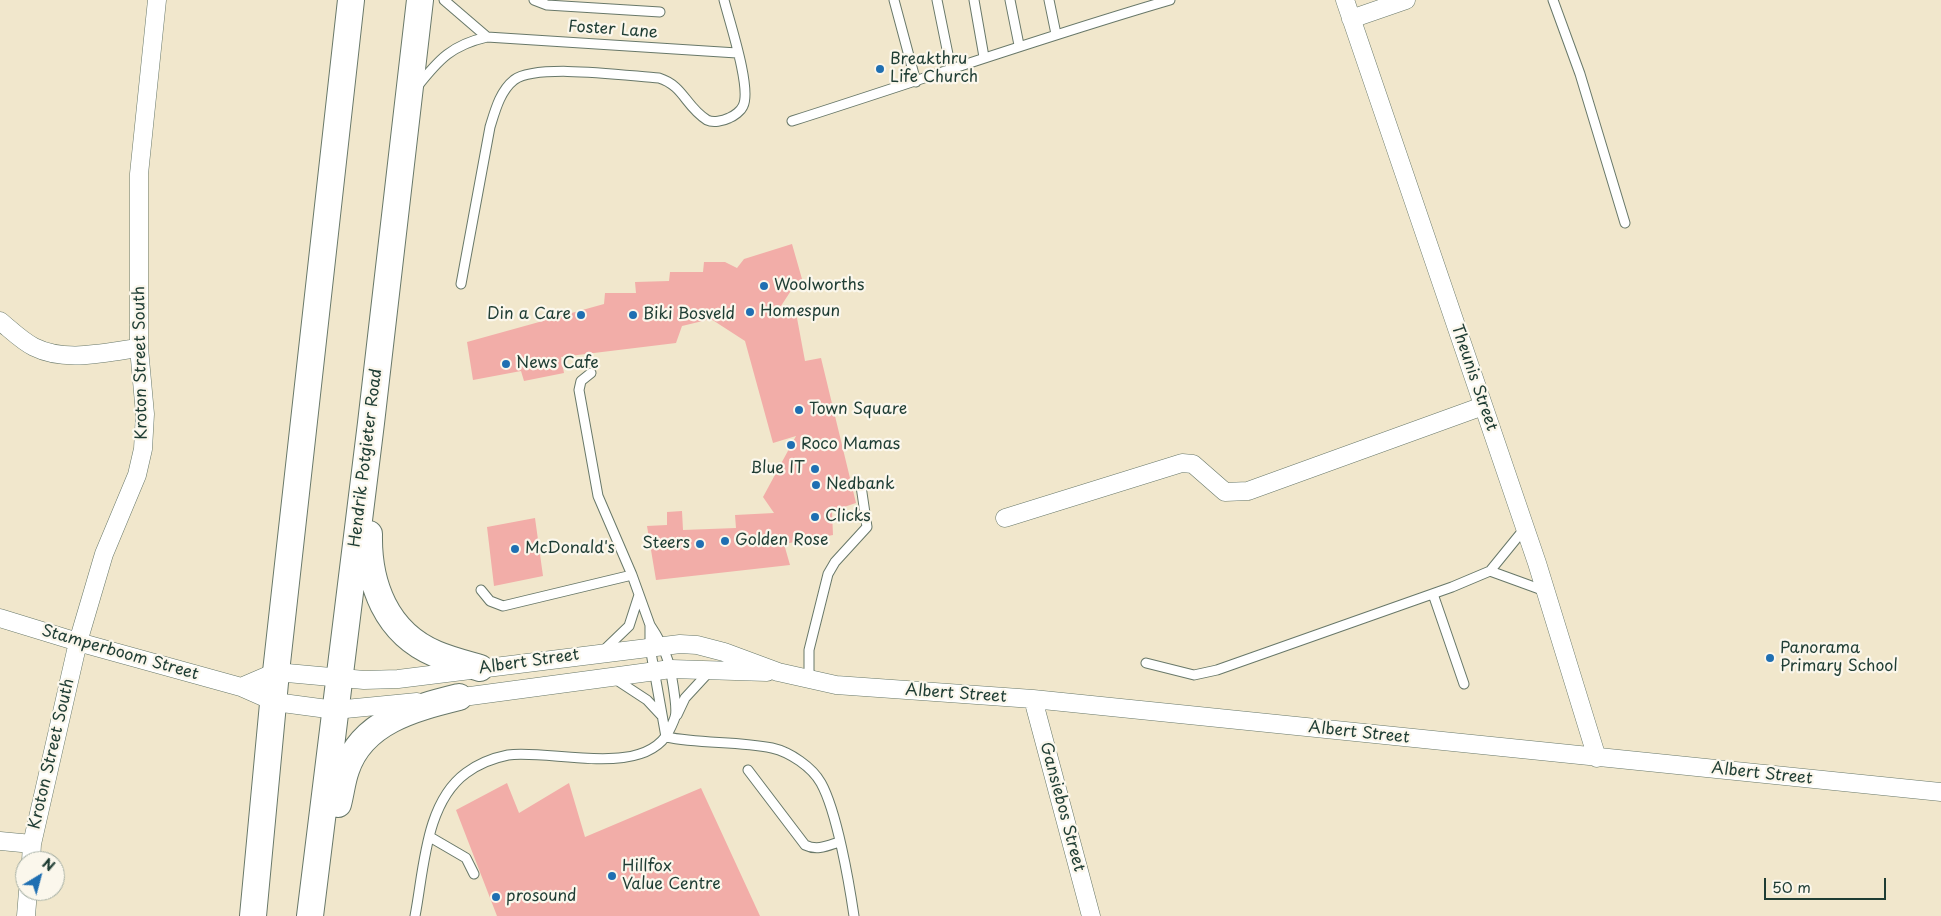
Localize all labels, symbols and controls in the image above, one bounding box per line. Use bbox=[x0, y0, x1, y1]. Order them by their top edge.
street label: Foster Lane bbox=[567, 17, 659, 43]
place label: Breakthru Life Church bbox=[890, 50, 978, 88]
marker: Breakthru Life Church bbox=[874, 63, 886, 75]
place label: Woolworths bbox=[774, 276, 864, 296]
marker: Woolworths bbox=[758, 280, 770, 292]
street label: Kroton Street South bbox=[130, 286, 152, 440]
place label: Homespun bbox=[760, 302, 840, 322]
place label: Din a Care bbox=[487, 305, 571, 325]
place label: Biki Bosveld bbox=[643, 305, 735, 325]
marker: Homespun bbox=[744, 306, 756, 318]
marker: Din a Care bbox=[575, 309, 587, 321]
marker: Biki Bosveld bbox=[627, 309, 639, 321]
street label: Theunis Street bbox=[1447, 322, 1501, 434]
place label: News Cafe bbox=[516, 354, 599, 374]
marker: News Cafe bbox=[500, 358, 512, 370]
street label: Hendrik Potgieter Road bbox=[346, 368, 386, 548]
place label: Town Square bbox=[809, 400, 907, 420]
marker: Town Square bbox=[793, 404, 805, 416]
place label: Roco Mamas bbox=[801, 435, 900, 455]
marker: Roco Mamas bbox=[785, 439, 797, 451]
place label: Blue IT bbox=[750, 459, 805, 479]
marker: Blue IT bbox=[809, 463, 821, 475]
place label: Nedbank bbox=[826, 475, 895, 495]
marker: Nedbank bbox=[810, 479, 822, 491]
place label: Clicks bbox=[825, 507, 871, 527]
marker: Clicks bbox=[809, 511, 821, 523]
place label: Golden Rose bbox=[735, 531, 828, 551]
place label: Steers bbox=[642, 534, 690, 554]
marker: Golden Rose bbox=[719, 535, 731, 547]
marker: Steers bbox=[694, 538, 706, 550]
place label: McDonald's bbox=[525, 539, 615, 559]
marker: McDonald's bbox=[509, 543, 521, 555]
street label: Stamperboom Street bbox=[39, 621, 201, 685]
place label: Panorama Primary School bbox=[1780, 639, 1898, 677]
street label: Albert Street bbox=[477, 645, 581, 679]
marker: Panorama Primary School bbox=[1764, 652, 1776, 664]
street label: Kroton Street South bbox=[25, 677, 79, 831]
street label: Albert Street bbox=[905, 681, 1007, 707]
street label: Albert Street bbox=[1308, 718, 1410, 748]
street label: Gansiebos Street bbox=[1035, 740, 1089, 874]
street label: Albert Street bbox=[1711, 759, 1813, 789]
north arrow bbox=[15, 851, 65, 901]
text: N bbox=[38, 853, 59, 876]
place label: Hillfox Value Centre bbox=[622, 857, 721, 895]
scale bar bbox=[1766, 868, 1888, 900]
marker: Hillfox Value Centre bbox=[606, 870, 618, 882]
text: 50 m bbox=[1772, 875, 1811, 898]
place label: prosound bbox=[506, 887, 576, 907]
marker: prosound bbox=[490, 891, 502, 903]

